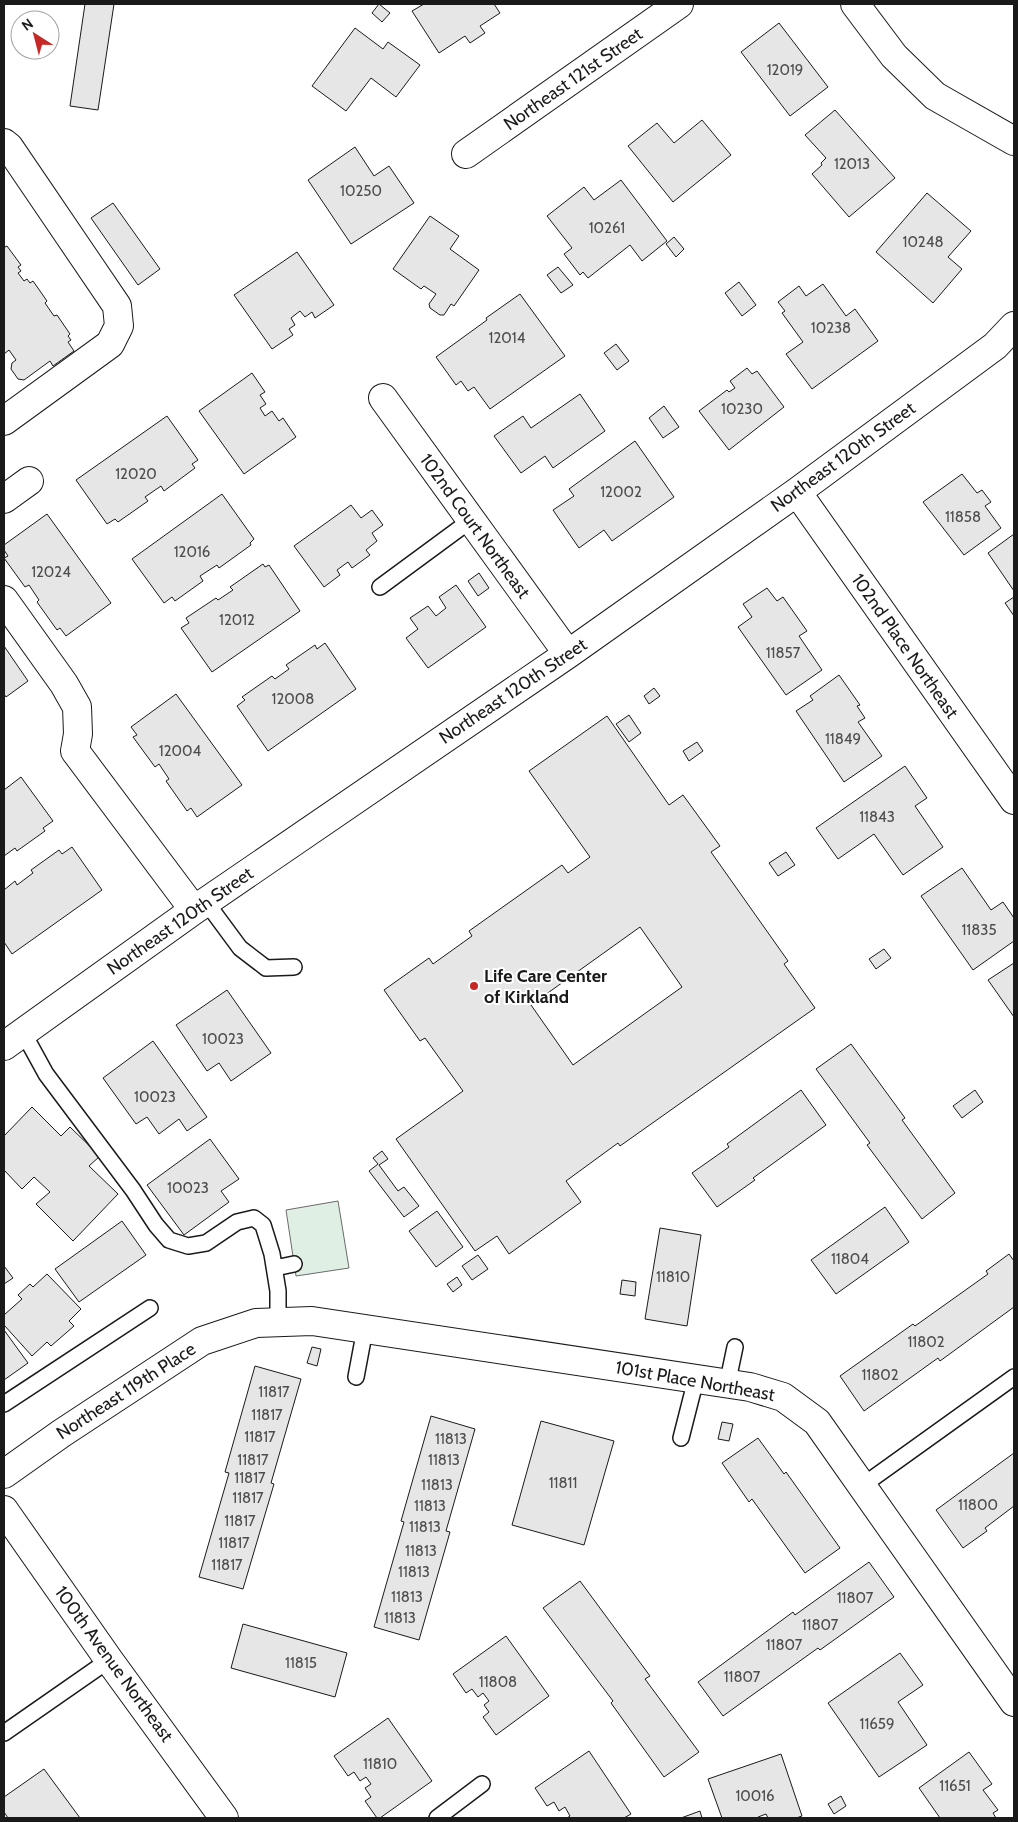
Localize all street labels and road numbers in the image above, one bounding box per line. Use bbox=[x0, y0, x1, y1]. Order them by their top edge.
street label: Northeast 121st Street bbox=[499, 23, 647, 135]
street label: Northeast 120th Street bbox=[766, 397, 920, 517]
street label: 102nd Court Northeast bbox=[415, 449, 535, 603]
street label: 102nd Place Northeast bbox=[847, 569, 963, 723]
street label: Northeast 120th Street bbox=[435, 633, 591, 749]
street label: Northeast 120th Street bbox=[103, 862, 257, 980]
street label: Northeast 119th Place bbox=[52, 1338, 200, 1444]
street label: 101st Place Northeast bbox=[614, 1356, 776, 1406]
street label: 100th Avenue Northeast bbox=[50, 1582, 178, 1746]

